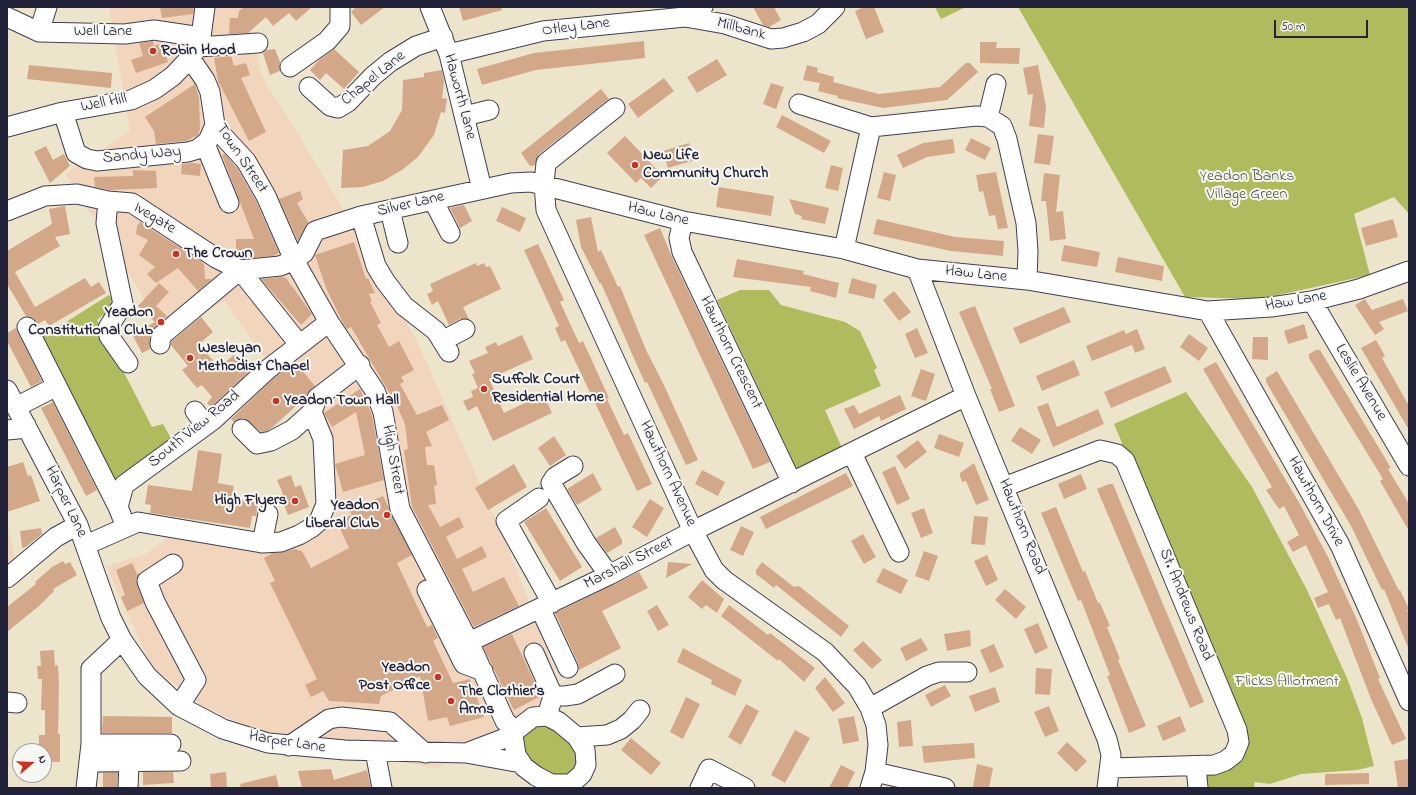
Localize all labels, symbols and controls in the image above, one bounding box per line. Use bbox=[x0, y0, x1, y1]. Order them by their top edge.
scale bar bbox=[1276, 12, 1370, 38]
street label: Otley Lane bbox=[541, 14, 611, 42]
street label: Millbank bbox=[714, 14, 768, 46]
text: 50 m bbox=[1281, 18, 1305, 36]
street label: Well Lane bbox=[74, 22, 132, 42]
place label: Robin Hood bbox=[161, 41, 236, 61]
marker: Robin Hood bbox=[148, 46, 158, 56]
street label: Chapel Lane bbox=[338, 47, 410, 111]
street label: Haworth Lane bbox=[438, 52, 480, 142]
street label: Well Hill bbox=[79, 90, 129, 118]
street label: Town Street bbox=[211, 121, 271, 197]
street label: Sandy Way bbox=[102, 143, 182, 169]
place label: New Life Community Church bbox=[643, 146, 768, 184]
marker: New Life Community Church bbox=[630, 160, 640, 170]
park label: Yeadon Banks Village Green bbox=[1200, 167, 1294, 205]
street label: Silver Lane bbox=[376, 188, 446, 222]
street label: Ivegate bbox=[129, 199, 179, 239]
street label: Haw Lane bbox=[626, 199, 690, 231]
place label: The Crown bbox=[184, 244, 252, 264]
marker: The Crown bbox=[171, 249, 181, 259]
street label: Haw Lane bbox=[944, 262, 1008, 288]
street label: Haw Lane bbox=[1264, 287, 1328, 317]
street label: Hawthorn Crescent bbox=[694, 293, 766, 413]
place label: Yeadon Constitutional Club bbox=[28, 303, 153, 341]
marker: Yeadon Constitutional Club bbox=[156, 317, 166, 327]
place label: Wesleyan Methodist Chapel bbox=[198, 339, 309, 377]
street label: Leslie Avenue bbox=[1330, 341, 1390, 425]
marker: Wesleyan Methodist Chapel bbox=[185, 353, 195, 363]
place label: Suffolk Court Residential Home bbox=[492, 370, 604, 408]
marker: Suffolk Court Residential Home bbox=[479, 384, 489, 394]
street label: South View Road bbox=[145, 387, 245, 473]
place label: Yeadon Town Hall bbox=[284, 391, 399, 411]
marker: Yeadon Town Hall bbox=[271, 396, 281, 406]
street label: Hawthorn Avenue bbox=[634, 418, 700, 530]
street label: High Street bbox=[376, 424, 408, 496]
street label: Hawthorn Drive bbox=[1282, 454, 1348, 550]
street label: Harper Lane bbox=[39, 463, 91, 541]
street label: Hawthorn Road bbox=[993, 476, 1049, 578]
place label: High Flyers bbox=[214, 491, 287, 511]
marker: High Flyers bbox=[290, 496, 300, 506]
place label: Yeadon Liberal Club bbox=[305, 496, 379, 534]
marker: Yeadon Liberal Club bbox=[382, 510, 392, 520]
street label: Marshall Street bbox=[581, 533, 677, 595]
street label: St. Andrews Road bbox=[1154, 546, 1216, 664]
place label: Yeadon Post Office bbox=[359, 658, 430, 696]
marker: Yeadon Post Office bbox=[433, 672, 443, 682]
park label: Flicks Allotment bbox=[1235, 672, 1339, 692]
place label: The Clothier's Arms bbox=[459, 682, 545, 720]
marker: The Clothier's Arms bbox=[446, 696, 456, 706]
street label: Harper Lane bbox=[247, 727, 327, 759]
north arrow bbox=[12, 743, 52, 783]
text: N bbox=[34, 753, 51, 766]

